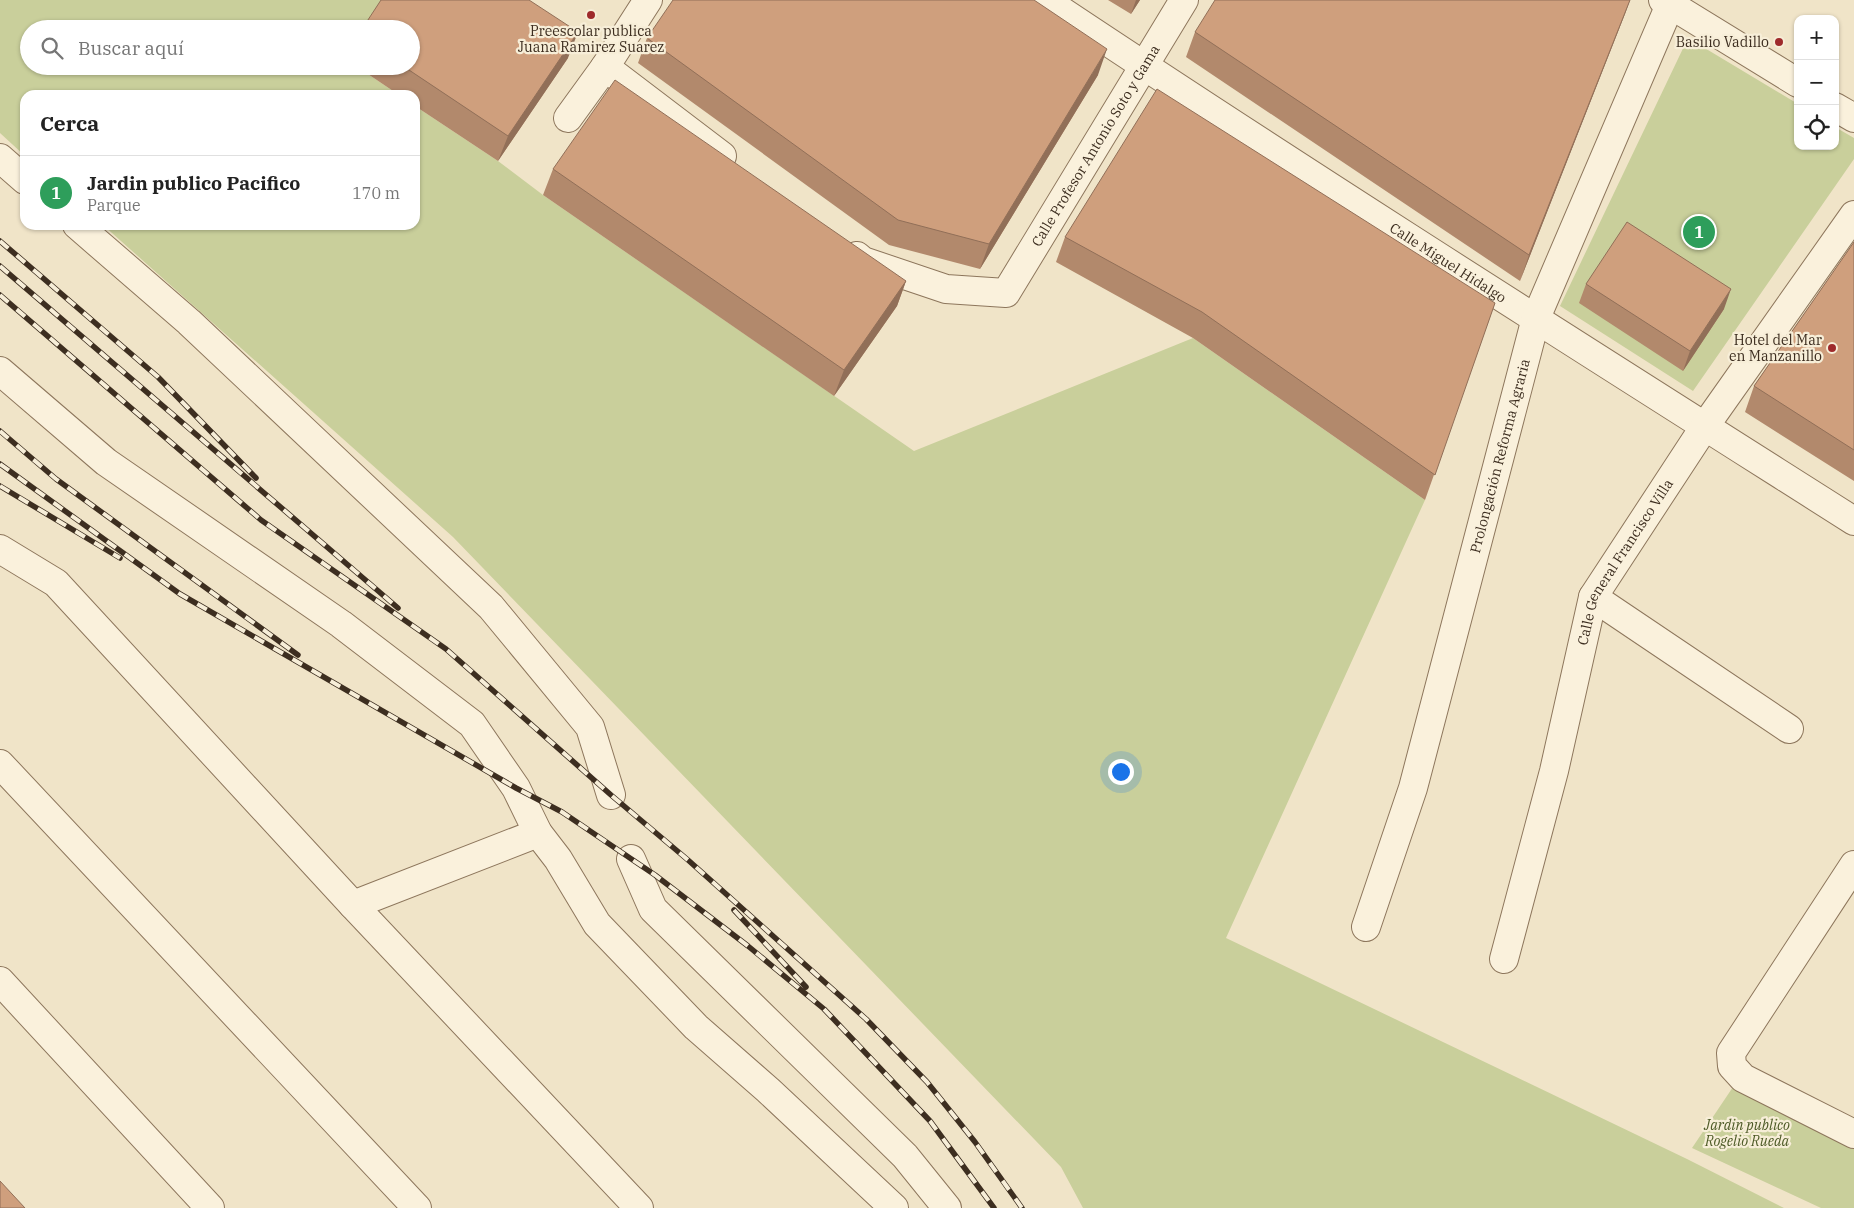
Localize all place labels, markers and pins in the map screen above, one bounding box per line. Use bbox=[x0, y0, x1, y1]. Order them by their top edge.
marker: Preescolar publica Juana Ramirez Suarez bbox=[585, 9, 597, 21]
place label: Preescolar publica Juana Ramirez Suarez bbox=[518, 22, 664, 56]
place label: Basilio Vadillo bbox=[1676, 33, 1769, 51]
marker: Basilio Vadillo bbox=[1773, 36, 1785, 48]
pin: 1 bbox=[1683, 213, 1715, 251]
place label: Hotel del Mar en Manzanillo bbox=[1729, 331, 1823, 365]
marker: Hotel del Mar en Manzanillo bbox=[1826, 342, 1838, 354]

